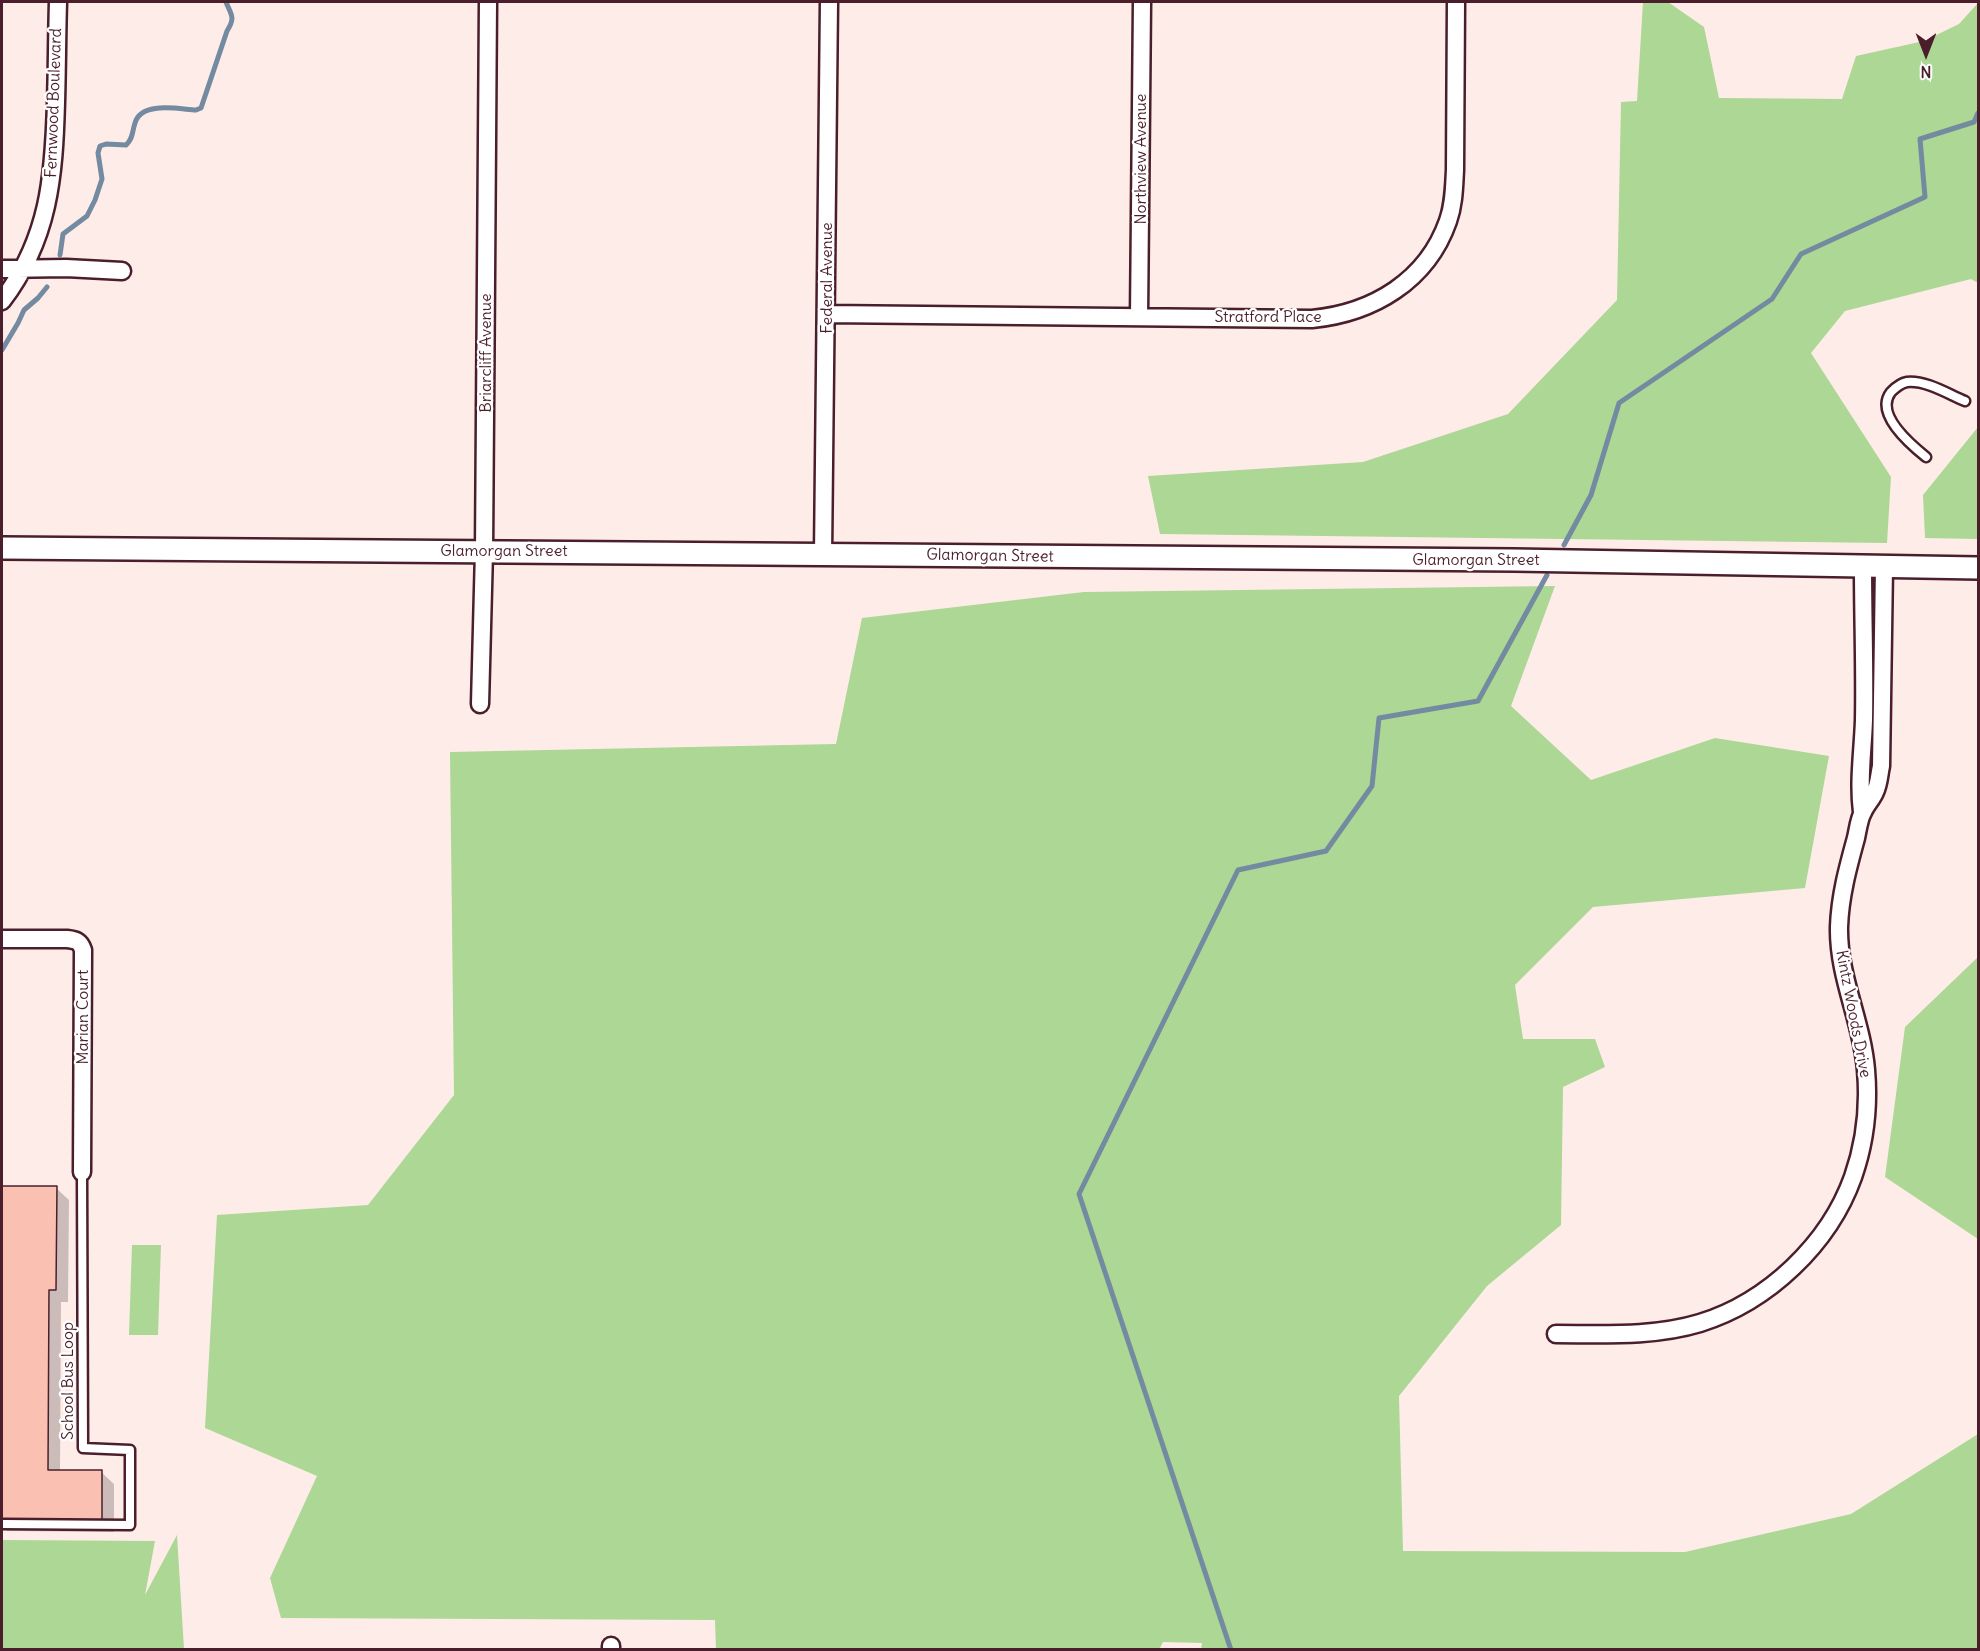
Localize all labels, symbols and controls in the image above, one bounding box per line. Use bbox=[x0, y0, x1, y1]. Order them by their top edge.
north arrow bbox=[1896, 24, 1956, 84]
street label: Fernwood Boulevard bbox=[42, 28, 66, 178]
text: N bbox=[1920, 62, 1932, 82]
street label: Northview Avenue bbox=[1131, 94, 1151, 224]
street label: Federal Avenue bbox=[817, 222, 837, 334]
street label: Briarcliff Avenue bbox=[476, 293, 496, 413]
street label: Stratford Place bbox=[1214, 307, 1322, 327]
street label: Glamorgan Street bbox=[440, 541, 568, 561]
street label: Glamorgan Street bbox=[926, 545, 1054, 567]
street label: Glamorgan Street bbox=[1412, 550, 1540, 570]
street label: Kintz Woods Drive bbox=[1831, 948, 1875, 1080]
street label: Marian Court bbox=[73, 970, 93, 1064]
street label: School Bus Loop bbox=[58, 1322, 78, 1440]

